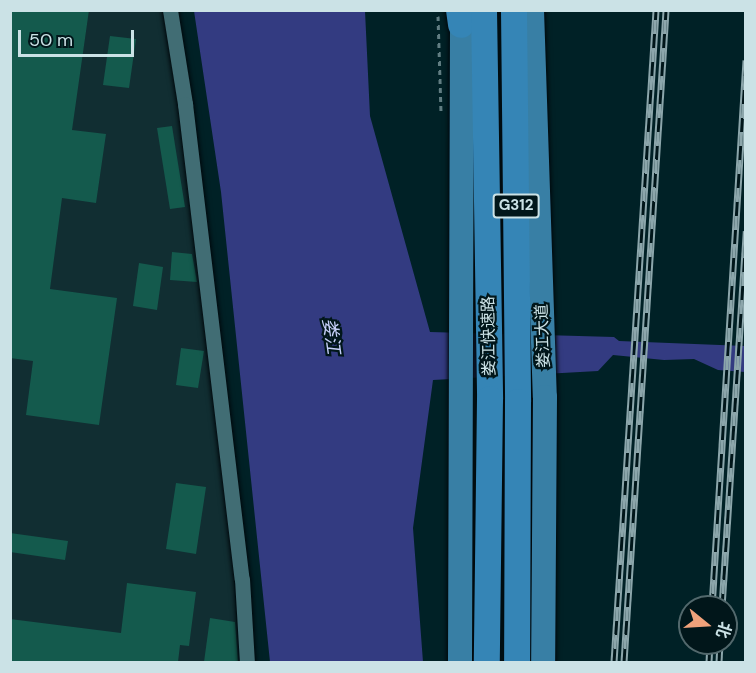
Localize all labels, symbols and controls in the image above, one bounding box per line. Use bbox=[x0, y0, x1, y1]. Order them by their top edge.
scale bar bbox=[21, 18, 136, 56]
text: 50 m bbox=[29, 28, 73, 52]
road number: G312 bbox=[492, 194, 540, 218]
street label: 娄江快速路 bbox=[479, 296, 499, 376]
street label: 娄江大道 bbox=[532, 304, 554, 368]
water label: 娄江 bbox=[318, 317, 344, 355]
north arrow bbox=[678, 595, 738, 655]
text: 北 bbox=[711, 619, 736, 641]

